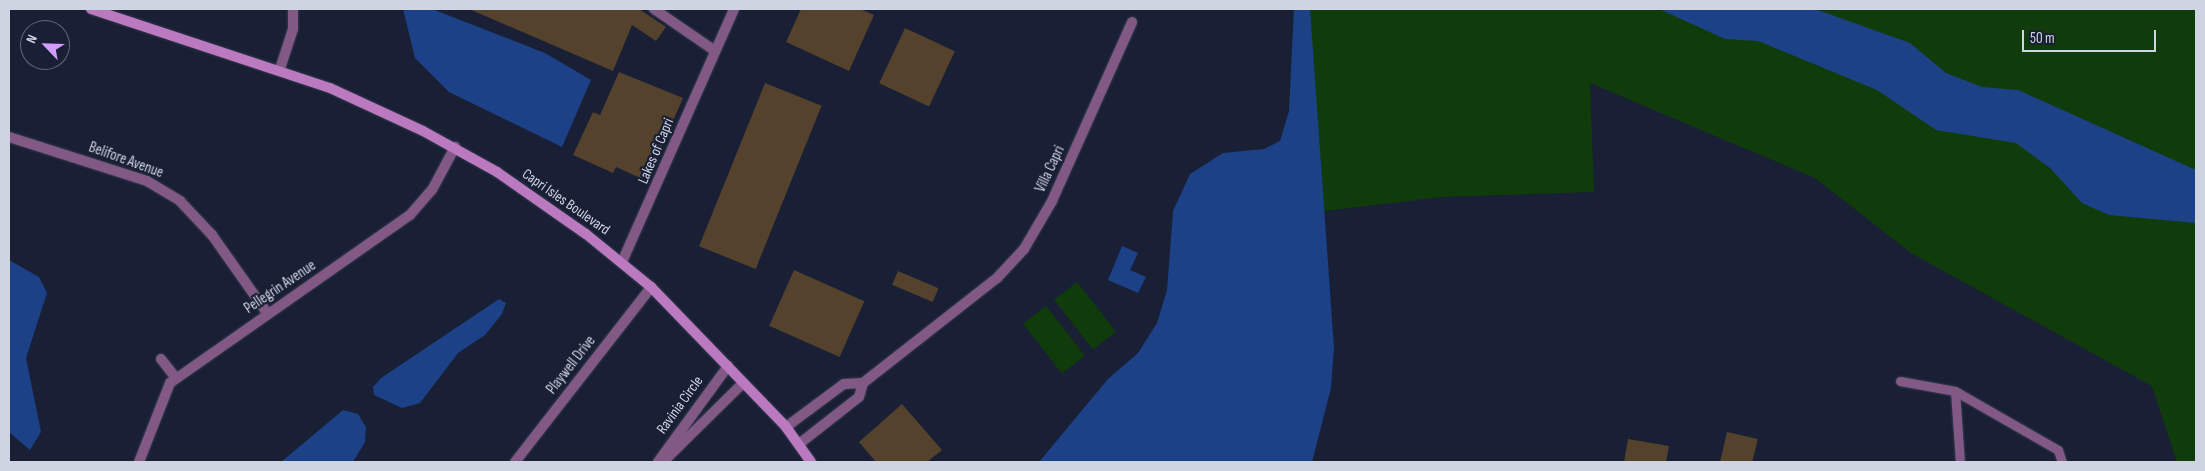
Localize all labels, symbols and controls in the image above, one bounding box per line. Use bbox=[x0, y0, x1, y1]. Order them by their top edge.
north arrow bbox=[20, 20, 70, 70]
scale bar bbox=[2025, 20, 2159, 52]
text: 50 m bbox=[2030, 29, 2055, 48]
text: N bbox=[22, 32, 41, 46]
street label: Lakes of Capri bbox=[634, 115, 678, 187]
street label: Belifore Avenue bbox=[86, 138, 166, 182]
street label: Villa Capri bbox=[1031, 143, 1069, 195]
street label: Capri Isles Boulevard bbox=[519, 165, 613, 239]
street label: Pellegrin Avenue bbox=[241, 256, 319, 318]
street label: Playwell Drive bbox=[543, 332, 599, 398]
street label: Ravinia Circle bbox=[653, 372, 707, 438]

